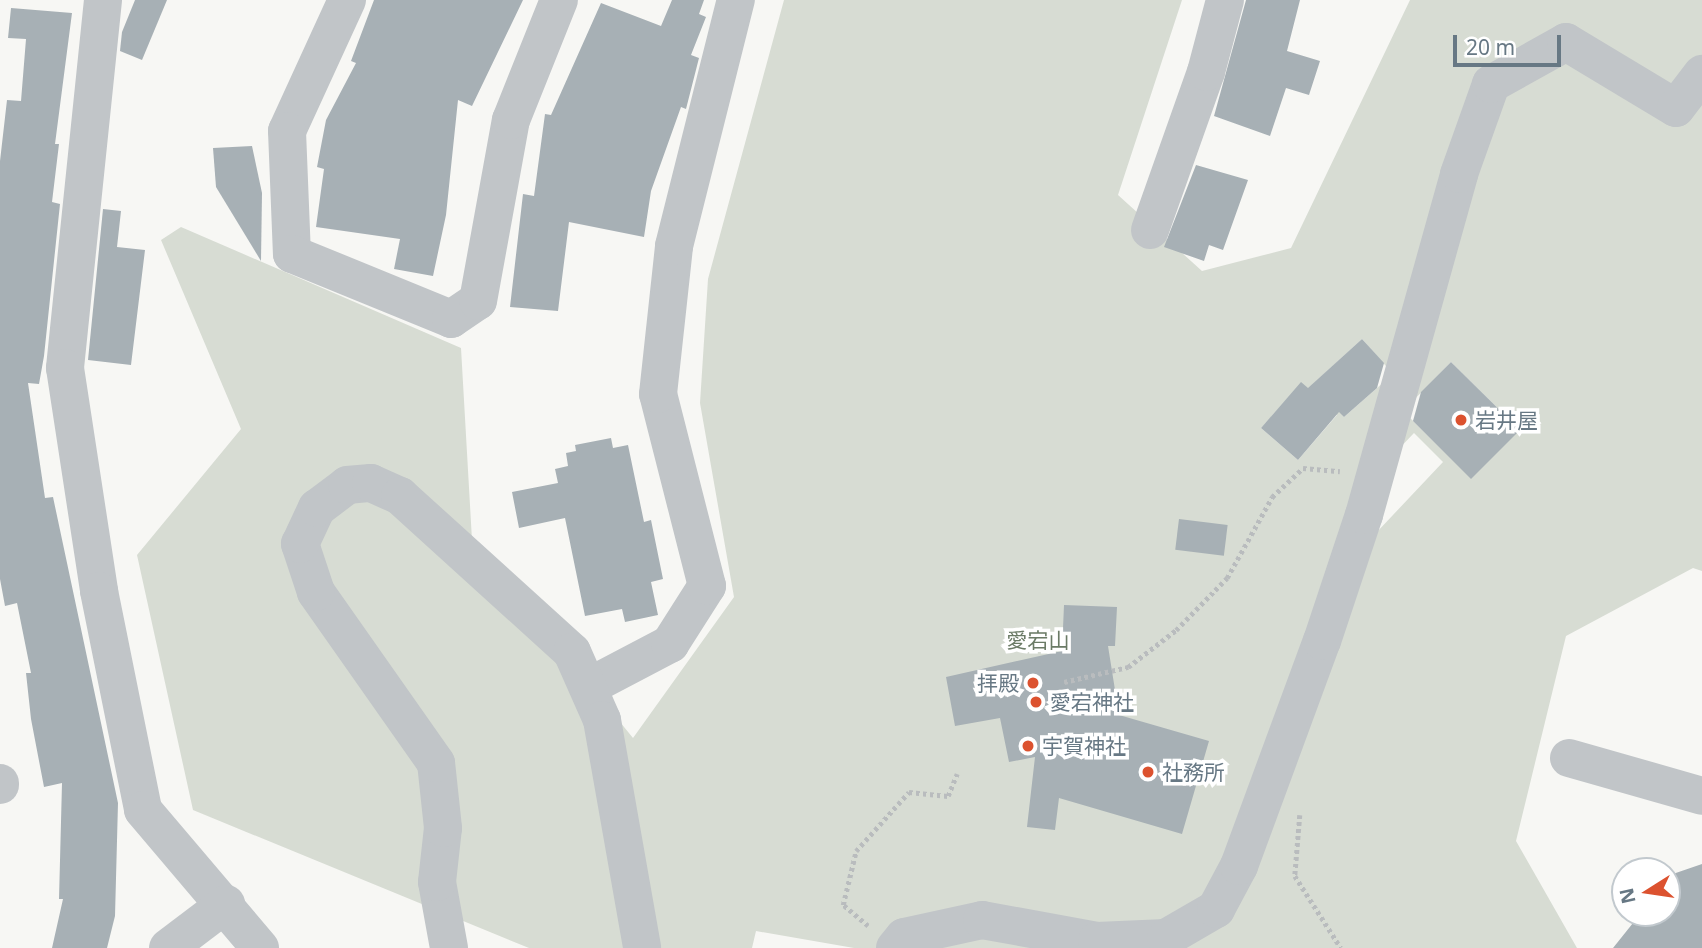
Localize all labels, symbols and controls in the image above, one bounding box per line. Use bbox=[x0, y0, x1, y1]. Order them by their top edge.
scale bar bbox=[1457, 21, 1566, 65]
text: 20 m bbox=[1466, 33, 1515, 61]
place label: 岩井屋 bbox=[1475, 407, 1538, 433]
marker: 岩井屋 bbox=[1453, 412, 1469, 428]
park label: 愛宕山 bbox=[1007, 627, 1069, 653]
place label: 拝殿 bbox=[977, 670, 1019, 696]
marker: 拝殿 bbox=[1025, 675, 1041, 691]
place label: 愛宕神社 bbox=[1050, 689, 1134, 715]
marker: 愛宕神社 bbox=[1028, 694, 1044, 710]
place label: 宇賀神社 bbox=[1042, 733, 1126, 759]
marker: 宇賀神社 bbox=[1020, 738, 1036, 754]
place label: 社務所 bbox=[1162, 759, 1225, 785]
marker: 社務所 bbox=[1140, 764, 1156, 780]
north arrow bbox=[1611, 857, 1681, 927]
text: N bbox=[1613, 886, 1642, 906]

